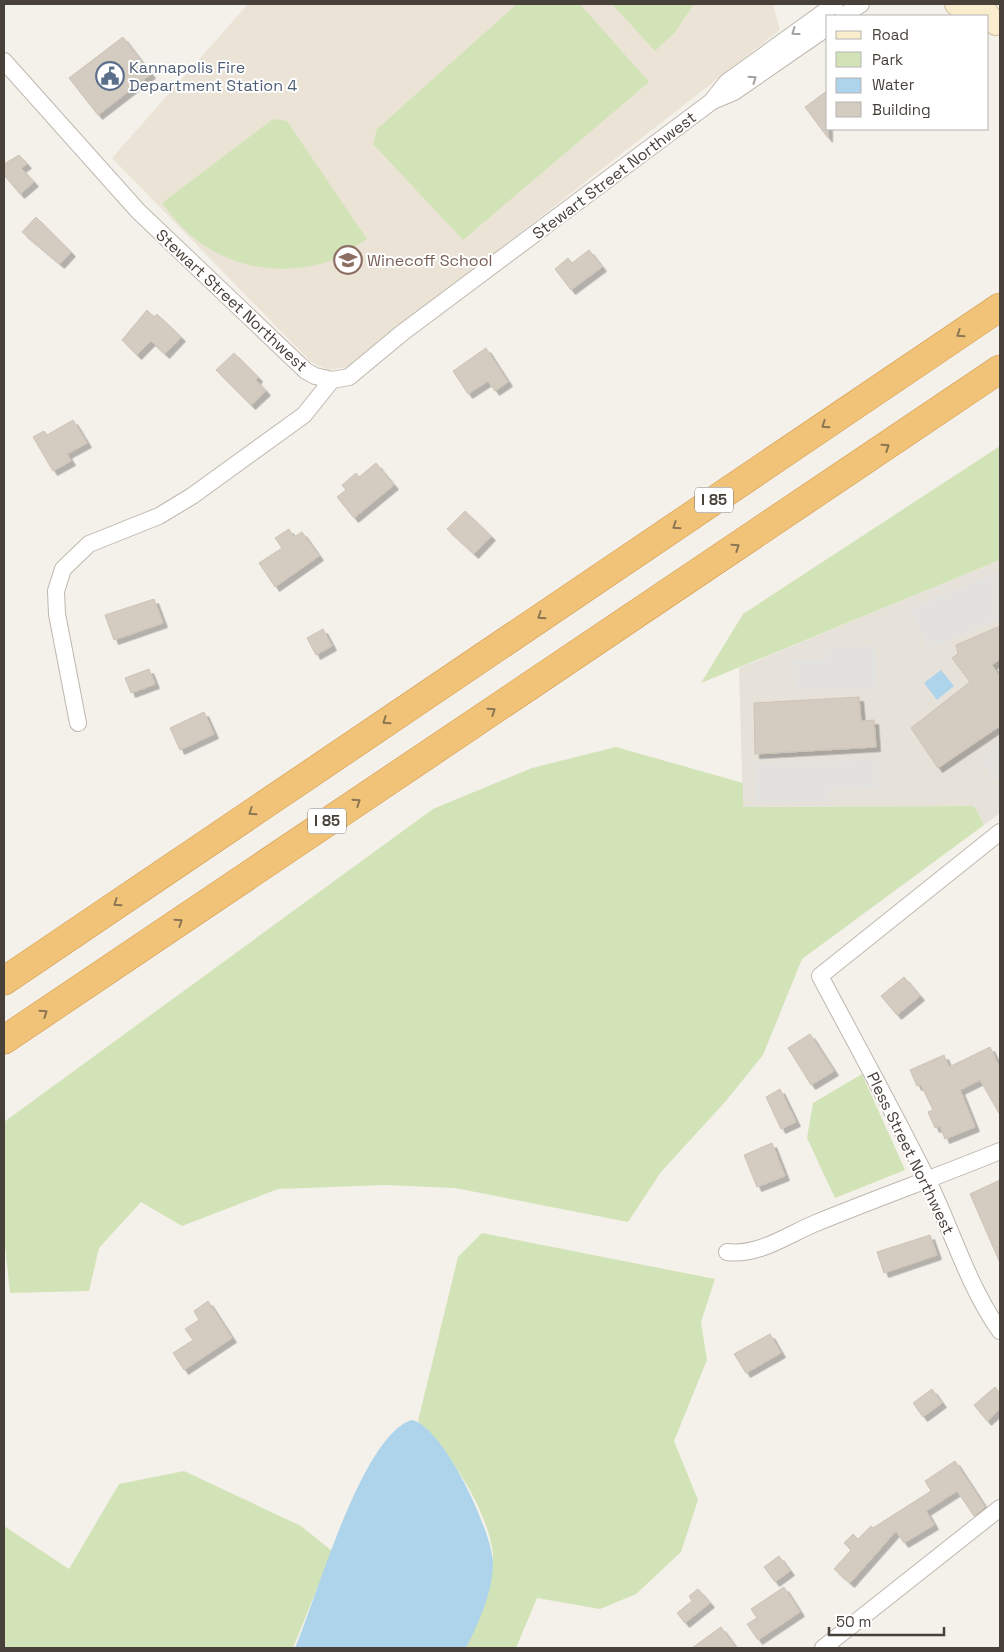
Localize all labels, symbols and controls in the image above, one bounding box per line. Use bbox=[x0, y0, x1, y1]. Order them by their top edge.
legend bbox=[826, 15, 989, 130]
text: Road bbox=[872, 25, 909, 44]
one-way arrow bbox=[792, 26, 801, 36]
text: Park bbox=[872, 50, 903, 69]
place label: Kannapolis Fire Department Station 4 bbox=[129, 57, 297, 96]
public building icon: Kannapolis Fire Department Station 4 bbox=[95, 61, 125, 91]
text: Water bbox=[872, 75, 915, 94]
one-way arrow bbox=[747, 76, 757, 85]
text: Building bbox=[872, 100, 931, 119]
street label: Stewart Street Northwest bbox=[528, 107, 700, 244]
street label: Stewart Street Northwest bbox=[151, 224, 312, 376]
school or university icon: Winecoff School bbox=[333, 245, 363, 275]
place label: Winecoff School bbox=[367, 250, 493, 271]
one-way arrow bbox=[956, 328, 966, 337]
one-way arrow bbox=[821, 419, 831, 428]
one-way arrow bbox=[880, 444, 889, 454]
road number: I 85 bbox=[695, 488, 733, 512]
one-way arrow bbox=[672, 519, 681, 529]
one-way arrow bbox=[730, 544, 739, 553]
one-way arrow bbox=[538, 610, 547, 620]
one-way arrow bbox=[486, 708, 496, 717]
one-way arrow bbox=[383, 715, 392, 724]
one-way arrow bbox=[352, 798, 361, 808]
one-way arrow bbox=[248, 805, 257, 815]
road number: I 85 bbox=[308, 808, 346, 834]
one-way arrow bbox=[114, 897, 123, 906]
one-way arrow bbox=[173, 919, 182, 928]
one-way arrow bbox=[38, 1010, 48, 1019]
street label: Pless Street Northwest bbox=[862, 1068, 959, 1238]
scale bar bbox=[829, 1604, 944, 1636]
text: 50 m bbox=[836, 1612, 871, 1631]

